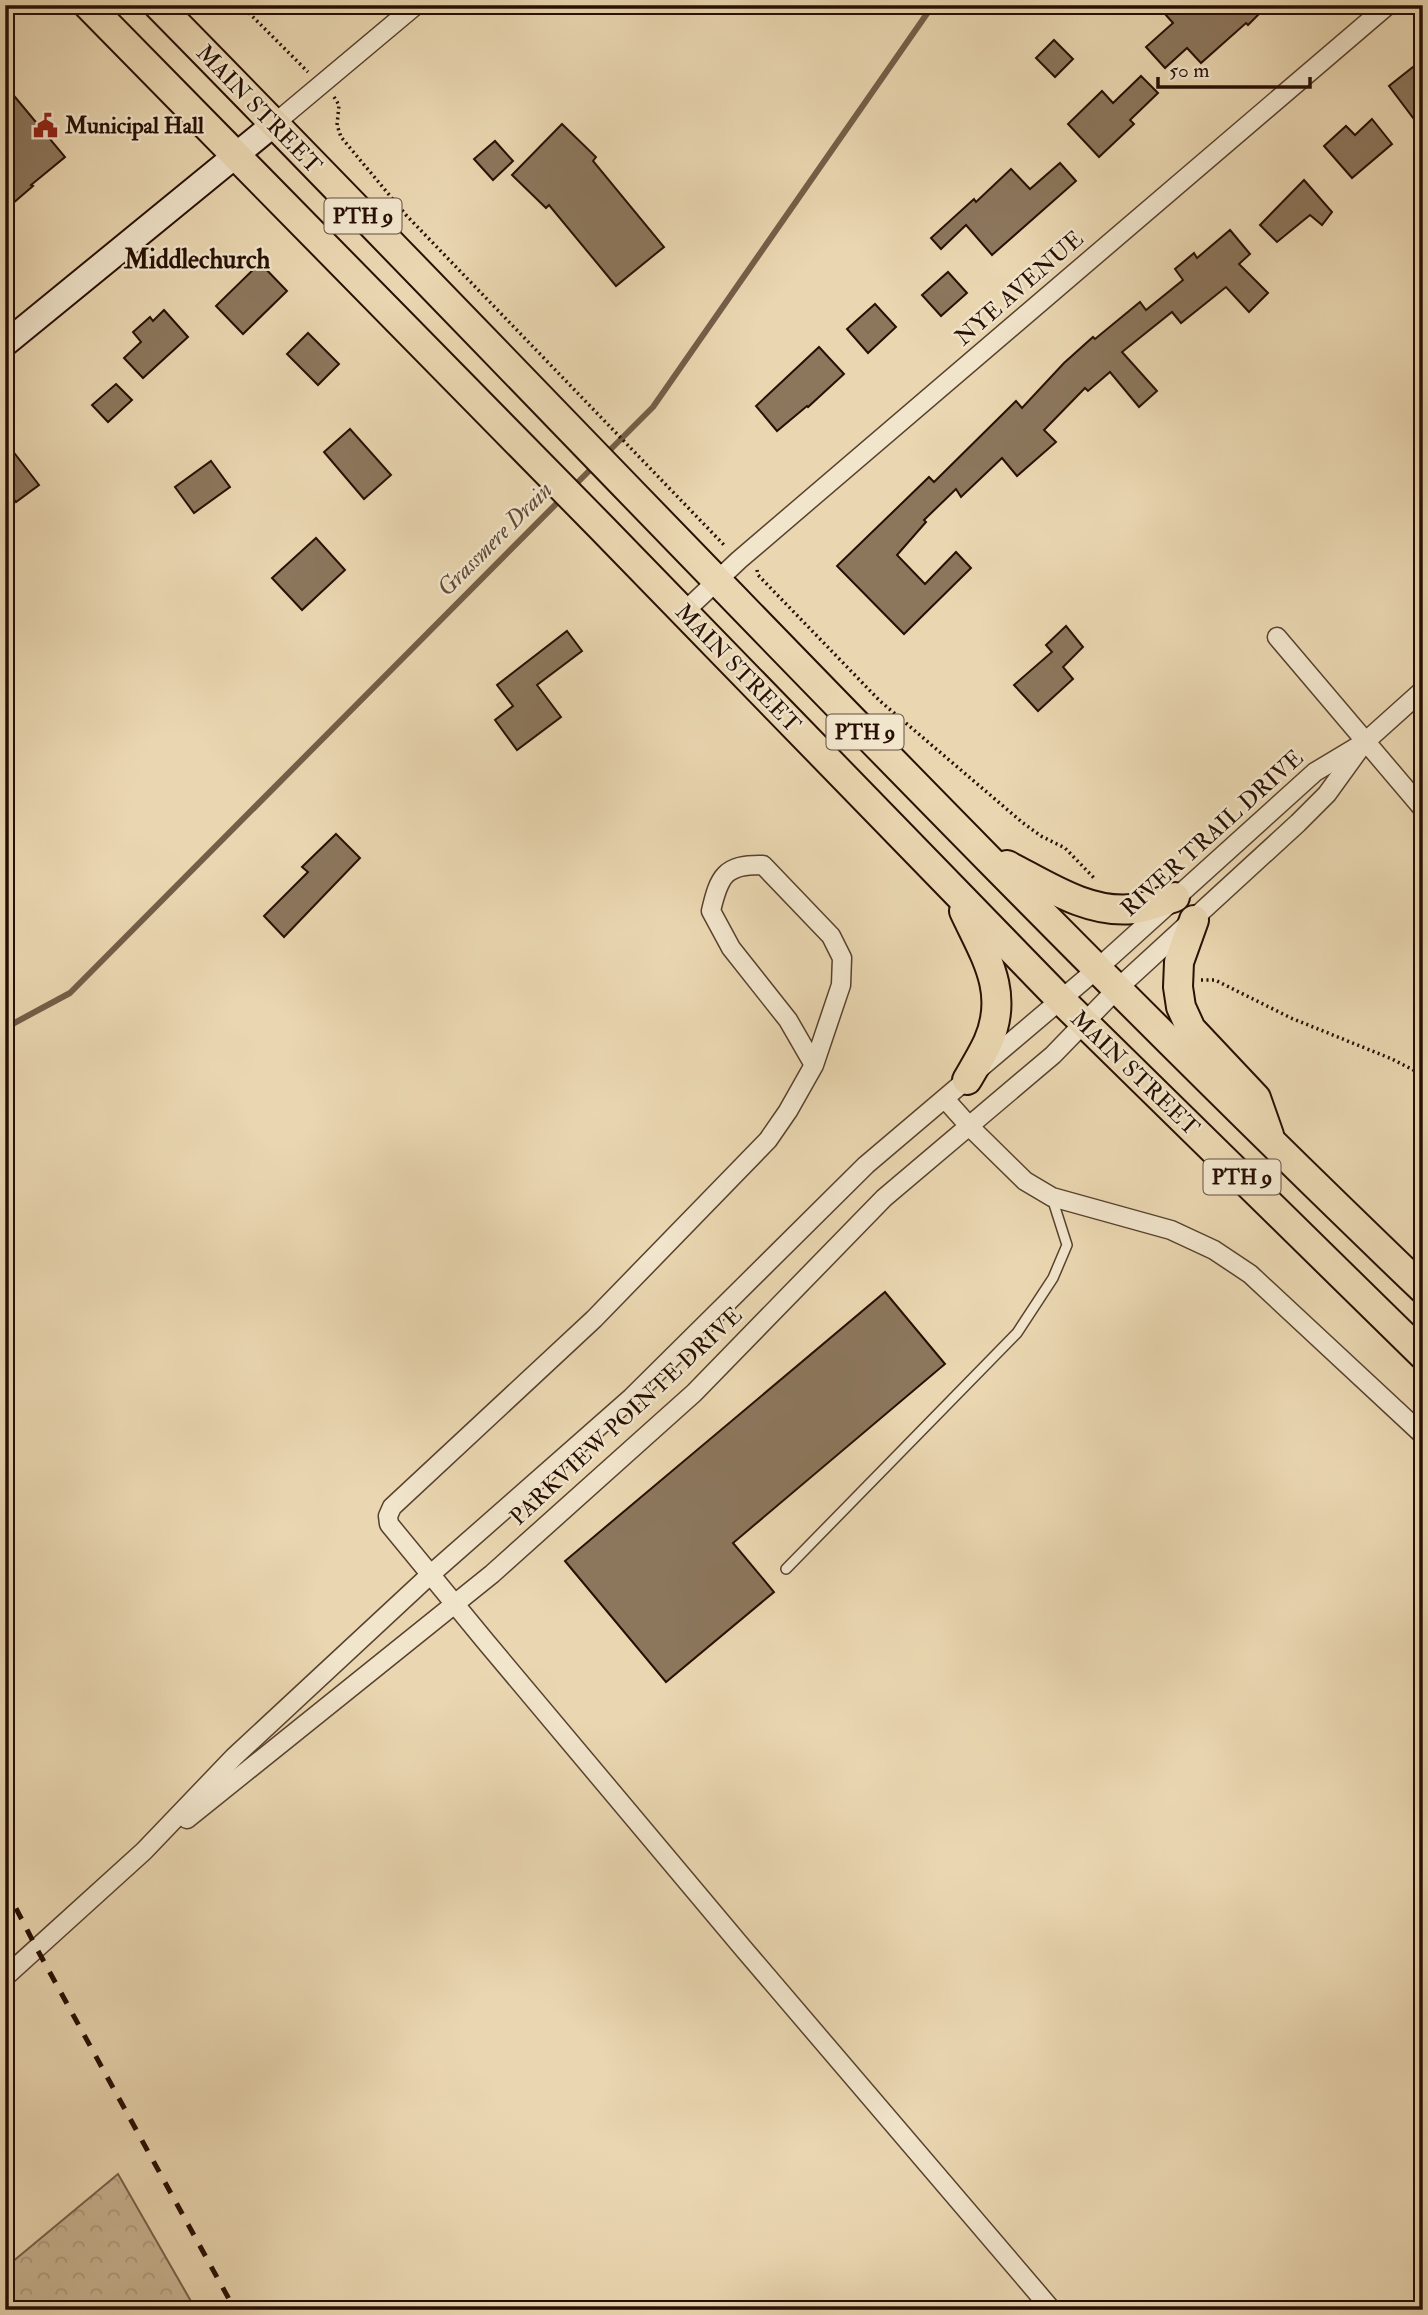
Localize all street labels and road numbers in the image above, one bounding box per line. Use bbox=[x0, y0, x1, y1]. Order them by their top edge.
street label: MAIN STREET bbox=[190, 38, 328, 180]
road number: PTH 9 bbox=[324, 198, 402, 234]
street label: NYE AVENUE bbox=[949, 224, 1089, 352]
street label: MAIN STREET bbox=[669, 597, 807, 739]
road number: PTH 9 bbox=[826, 714, 903, 750]
street label: RIVER TRAIL DRIVE bbox=[1115, 743, 1309, 923]
street label: MAIN STREET bbox=[1064, 1004, 1206, 1142]
road number: PTH 9 bbox=[1204, 1160, 1280, 1194]
street label: PARKVIEW POINTE DRIVE bbox=[504, 1301, 748, 1531]

